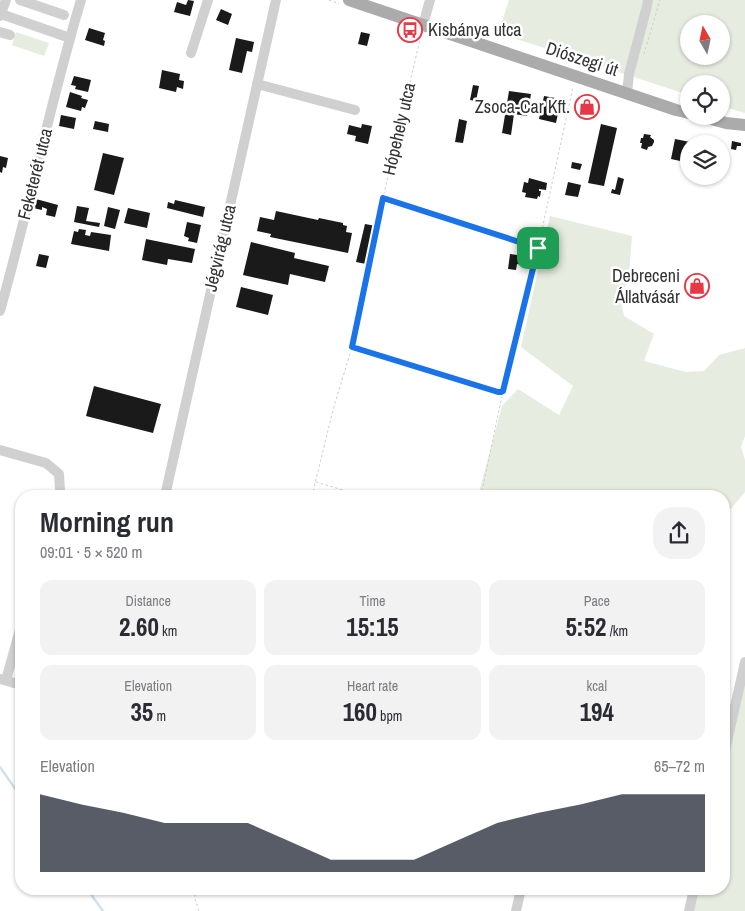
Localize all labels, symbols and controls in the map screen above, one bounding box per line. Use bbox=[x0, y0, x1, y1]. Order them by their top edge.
north arrow bbox=[680, 15, 730, 65]
map controls bbox=[680, 15, 730, 185]
bus stop icon: Kisbánya utca bbox=[397, 17, 423, 43]
place label: Kisbánya utca bbox=[428, 17, 522, 42]
street label: Diószegi út bbox=[543, 35, 622, 82]
button: locate bbox=[680, 75, 730, 125]
street label: Hópehely utca bbox=[376, 80, 421, 178]
place label: Zsoca-Car Kft. bbox=[475, 94, 570, 119]
shop icon: Zsoca-Car Kft. bbox=[574, 94, 600, 120]
street label: Feketerét utca bbox=[11, 125, 58, 222]
button: layers bbox=[680, 135, 730, 185]
street label: Jégvirág utca bbox=[197, 202, 242, 294]
pin bbox=[517, 227, 559, 269]
icon: arrive bbox=[524, 234, 552, 262]
place label: Debreceni Állatvásár bbox=[612, 263, 680, 309]
shop icon: Debreceni Állatvásár bbox=[684, 273, 710, 299]
text: Morning run bbox=[40, 503, 174, 541]
button: share bbox=[653, 507, 705, 559]
text: 09:01 · 5 × 520 m bbox=[40, 541, 143, 563]
text: Distance bbox=[126, 592, 171, 610]
text: Time bbox=[360, 592, 385, 610]
text: Pace bbox=[584, 592, 610, 610]
text: 2.60 bbox=[119, 610, 159, 644]
text: 15:15 bbox=[346, 610, 399, 644]
text: 5:52 bbox=[565, 610, 606, 644]
text: km bbox=[159, 622, 177, 640]
text: /km bbox=[606, 622, 628, 640]
text: Elevation bbox=[124, 677, 172, 695]
text: Heart rate bbox=[347, 677, 398, 695]
text: kcal bbox=[587, 677, 607, 695]
text: 35 bbox=[130, 695, 153, 729]
text: 160 bbox=[343, 695, 377, 729]
text: 194 bbox=[580, 695, 614, 729]
text: m bbox=[153, 707, 166, 725]
text: bpm bbox=[377, 707, 402, 725]
text: Elevation bbox=[40, 755, 95, 777]
text: 65–72 m bbox=[654, 755, 705, 777]

